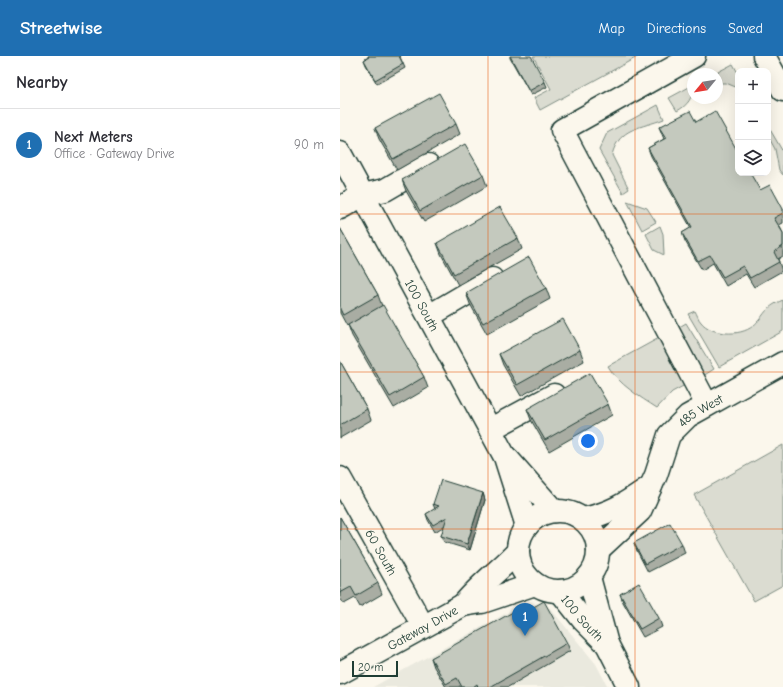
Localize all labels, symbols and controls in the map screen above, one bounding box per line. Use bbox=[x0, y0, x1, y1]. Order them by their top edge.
text: Streetwise bbox=[20, 17, 102, 39]
text: Map bbox=[598, 20, 625, 37]
text: Directions bbox=[647, 20, 706, 37]
text: Saved bbox=[728, 20, 763, 37]
north arrow bbox=[687, 68, 723, 104]
map controls bbox=[735, 68, 771, 176]
button: + bbox=[735, 68, 771, 104]
text: Nearby bbox=[16, 73, 67, 92]
button: − bbox=[735, 104, 771, 140]
text: Next Meters bbox=[54, 128, 133, 146]
text: 1 bbox=[26, 137, 32, 152]
text: 90 m bbox=[294, 137, 324, 152]
button: layers bbox=[735, 140, 771, 176]
text: Office · Gateway Drive bbox=[54, 146, 175, 161]
street label: 100 South bbox=[402, 277, 443, 334]
street label: 485 West bbox=[674, 390, 726, 430]
your location bbox=[578, 431, 598, 451]
street label: 60 South bbox=[363, 526, 401, 578]
street label: 100 South bbox=[558, 592, 607, 644]
street label: Gateway Drive bbox=[384, 602, 461, 653]
pin: 1 bbox=[512, 603, 538, 636]
scale bar bbox=[352, 659, 398, 678]
text: 20 m bbox=[358, 661, 383, 674]

